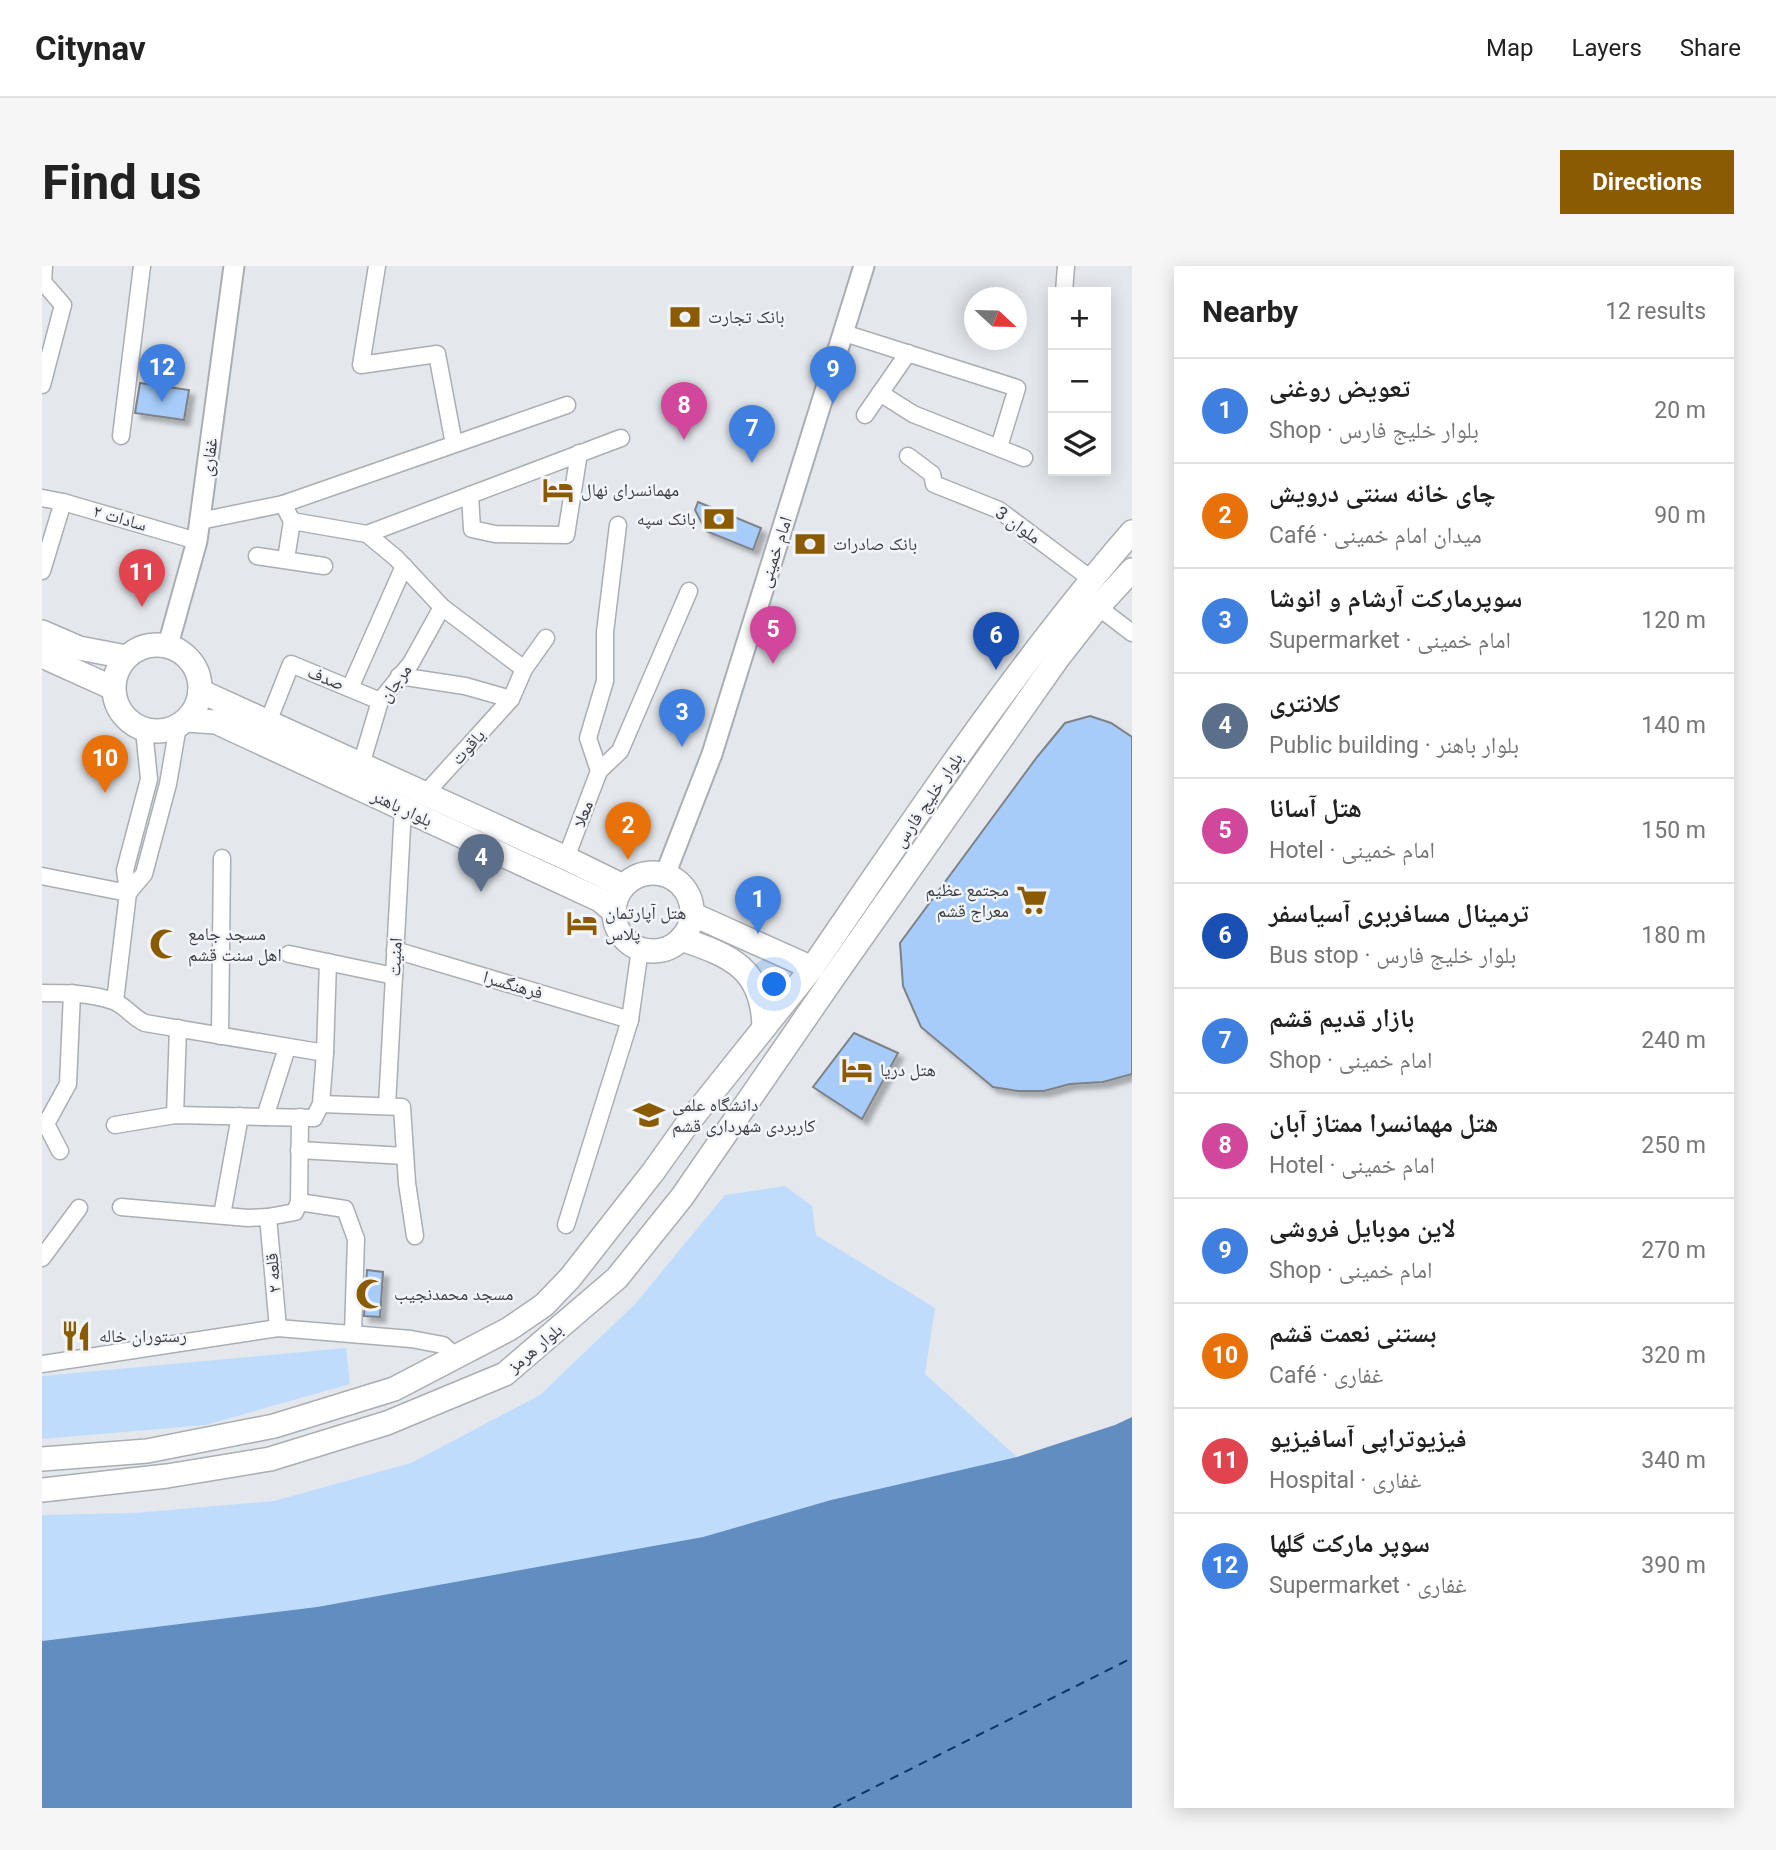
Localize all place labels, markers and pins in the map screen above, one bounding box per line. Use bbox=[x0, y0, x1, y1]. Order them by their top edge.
bank icon: بانک تجارت bbox=[668, 300, 702, 334]
place label: بانک تجارت bbox=[708, 306, 784, 328]
pin: 12 bbox=[139, 344, 185, 402]
pin: 9 bbox=[810, 346, 856, 404]
pin: 8 bbox=[661, 382, 707, 440]
pin: 7 bbox=[729, 405, 775, 463]
hotel icon: مهمانسرای نهال bbox=[541, 473, 575, 507]
place label: مهمانسرای نهال bbox=[581, 479, 679, 501]
bank icon: بانک سپه bbox=[702, 502, 736, 536]
place label: بانک سپه bbox=[637, 508, 696, 530]
bank icon: بانک صادرات bbox=[793, 527, 827, 561]
place label: بانک صادرات bbox=[833, 533, 917, 555]
pin: 11 bbox=[119, 549, 165, 607]
pin: 5 bbox=[750, 606, 796, 664]
pin: 6 bbox=[973, 612, 1019, 670]
pin: 3 bbox=[659, 689, 705, 747]
pin: 10 bbox=[82, 735, 128, 793]
pin: 2 bbox=[605, 802, 651, 860]
pin: 4 bbox=[458, 834, 504, 892]
pin: 1 bbox=[735, 876, 781, 934]
place label: مجتمع عظیم معراج قشم bbox=[925, 879, 1009, 923]
supermarket icon: مجتمع عظیم معراج قشم bbox=[1015, 883, 1049, 917]
place label: هتل آپارتمان پلاس bbox=[605, 902, 686, 945]
hotel icon: هتل آپارتمان پلاس bbox=[565, 906, 599, 940]
place label: مسجد جامع اهل سنت قشم bbox=[188, 923, 282, 967]
mosque icon: مسجد جامع اهل سنت قشم bbox=[148, 927, 182, 961]
hotel icon: هتل دریا bbox=[840, 1053, 874, 1087]
place label: هتل دریا bbox=[880, 1059, 936, 1081]
place label: دانشگاه علمی کاربردی شهرداری قشم bbox=[672, 1094, 816, 1138]
school or university icon: دانشگاه علمی کاربردی شهرداری قشم bbox=[632, 1098, 666, 1132]
mosque icon: مسجد محمدنجیب bbox=[354, 1277, 388, 1311]
place label: مسجد محمدنجیب bbox=[394, 1283, 513, 1305]
restaurant icon: رستوران خاله bbox=[59, 1319, 93, 1353]
place label: رستوران خاله bbox=[99, 1325, 187, 1347]

